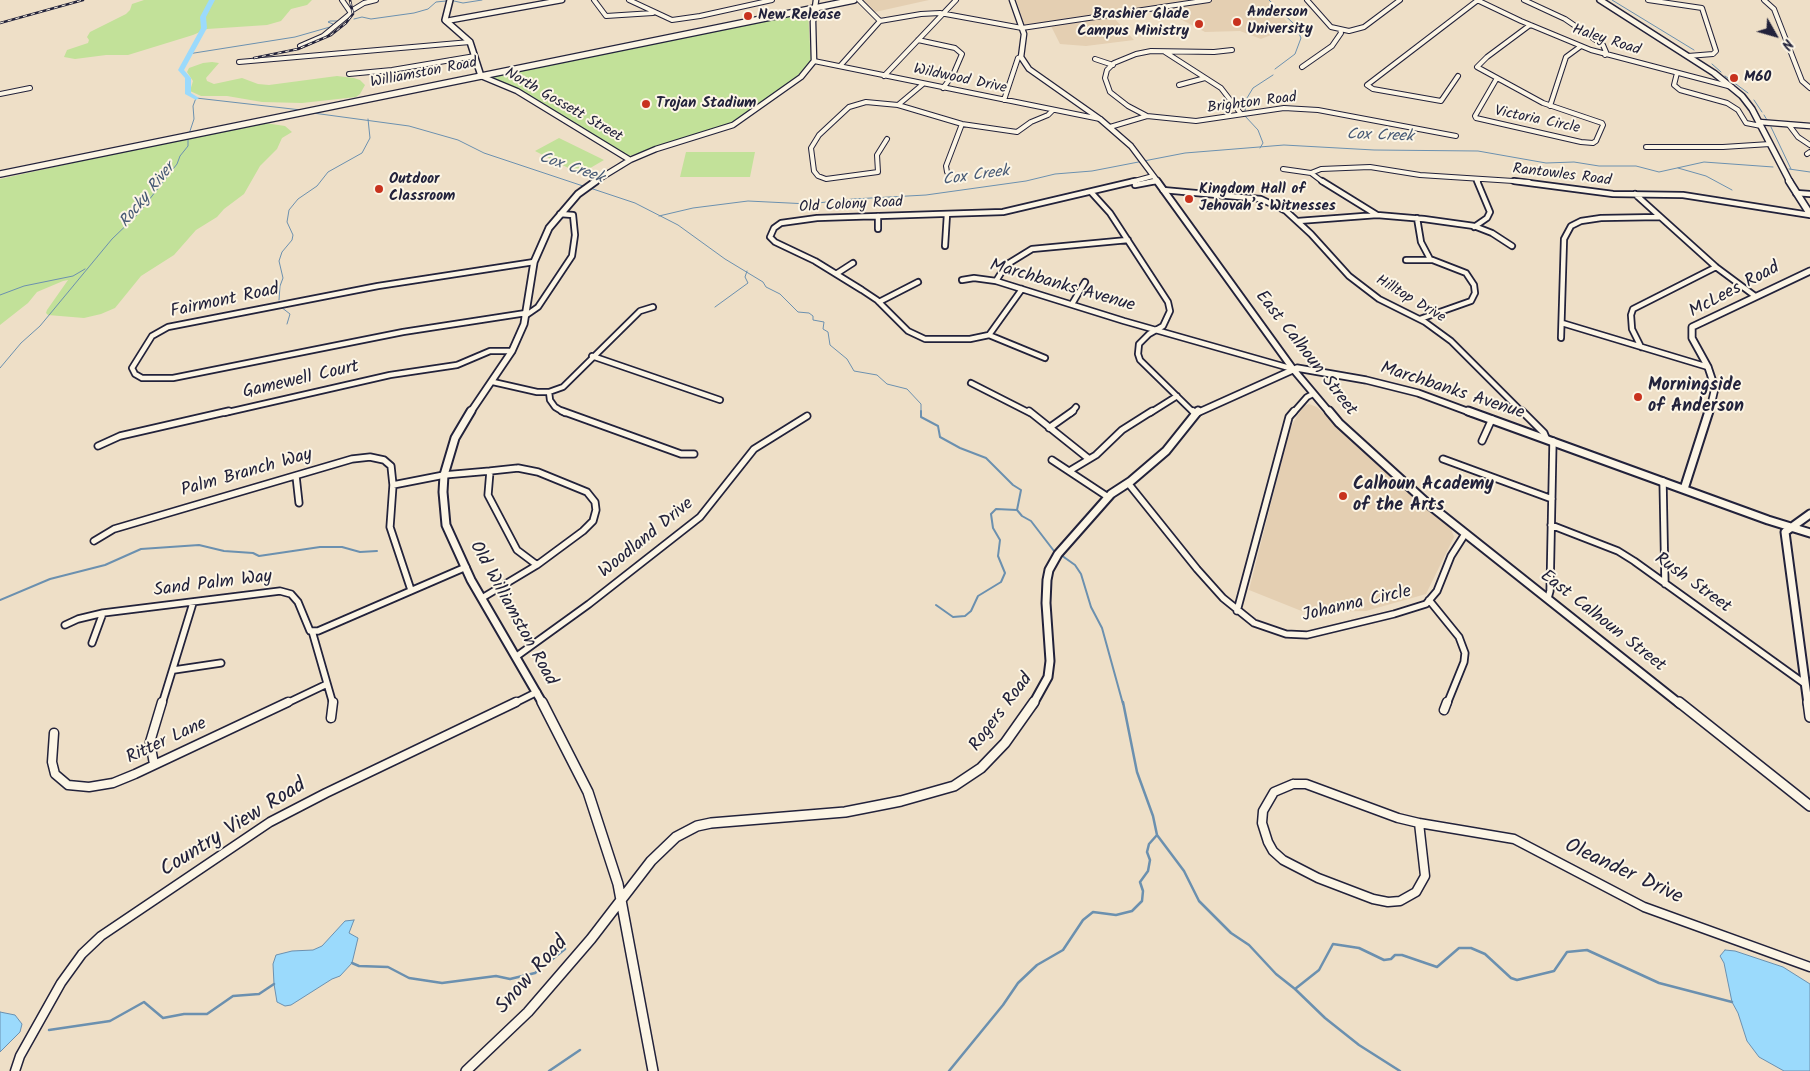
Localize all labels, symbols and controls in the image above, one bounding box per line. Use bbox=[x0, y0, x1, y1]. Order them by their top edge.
place label: Anderson University bbox=[1247, 4, 1313, 39]
place label: Brashier Glade Campus Ministry bbox=[1077, 6, 1189, 41]
place label: New Release bbox=[758, 7, 841, 25]
marker: New Release bbox=[742, 10, 754, 22]
north arrow bbox=[1750, 10, 1800, 60]
marker: Anderson University bbox=[1231, 16, 1243, 28]
marker: Brashier Glade Campus Ministry bbox=[1193, 18, 1205, 30]
street label: Haley Road bbox=[1570, 22, 1642, 60]
text: N bbox=[1775, 34, 1798, 54]
street label: Williamston Road bbox=[369, 55, 479, 93]
street label: Wildwood Drive bbox=[912, 61, 1008, 99]
street label: North Gossett Street bbox=[501, 65, 625, 147]
place label: M60 bbox=[1744, 69, 1771, 87]
marker: M60 bbox=[1728, 72, 1740, 84]
street label: Brighton Road bbox=[1206, 90, 1298, 118]
place label: Trojan Stadium bbox=[656, 95, 756, 113]
marker: Trojan Stadium bbox=[640, 98, 652, 110]
street label: Victoria Circle bbox=[1493, 103, 1581, 139]
water label: Cox Creek bbox=[1346, 126, 1414, 148]
water label: Cox Creek bbox=[536, 149, 606, 189]
water label: Rocky River bbox=[116, 160, 180, 232]
street label: Rantowles Road bbox=[1512, 161, 1612, 191]
water label: Cox Creek bbox=[942, 163, 1010, 191]
place label: Outdoor Classroom bbox=[389, 171, 455, 206]
place label: Kingdom Hall of Jehovah’s Witnesses bbox=[1199, 181, 1336, 216]
marker: Outdoor Classroom bbox=[373, 183, 385, 195]
marker: Kingdom Hall of Jehovah’s Witnesses bbox=[1183, 193, 1195, 205]
street label: Old Colony Road bbox=[799, 194, 903, 218]
street label: Marchbanks Avenue bbox=[987, 256, 1137, 318]
street label: McLees Road bbox=[1686, 258, 1784, 324]
street label: Hilltop Drive bbox=[1372, 272, 1448, 328]
street label: Fairmont Road bbox=[169, 280, 281, 324]
street label: East Calhoun Street bbox=[1249, 287, 1361, 421]
street label: Gamewell Court bbox=[241, 357, 361, 405]
street label: Marchbanks Avenue bbox=[1377, 359, 1527, 425]
place label: Morningside of Anderson bbox=[1648, 376, 1744, 418]
marker: Morningside of Anderson bbox=[1632, 391, 1644, 403]
street label: Palm Branch Way bbox=[179, 445, 315, 503]
place label: Calhoun Academy of the Arts bbox=[1353, 475, 1494, 518]
marker: Calhoun Academy of the Arts bbox=[1337, 490, 1349, 502]
street label: Woodland Drive bbox=[595, 494, 699, 584]
street label: Old Williamston Road bbox=[463, 538, 561, 690]
street label: Rush Street bbox=[1650, 549, 1734, 619]
street label: East Calhoun Street bbox=[1535, 566, 1669, 678]
street label: Sand Palm Way bbox=[153, 567, 273, 603]
street label: Johanna Circle bbox=[1300, 582, 1414, 628]
street label: Rogers Road bbox=[966, 670, 1038, 756]
street label: Ritter Lane bbox=[123, 714, 211, 770]
street label: Country View Road bbox=[157, 774, 311, 884]
street label: Oleander Drive bbox=[1560, 835, 1686, 911]
street label: Snow Road bbox=[491, 932, 575, 1020]

